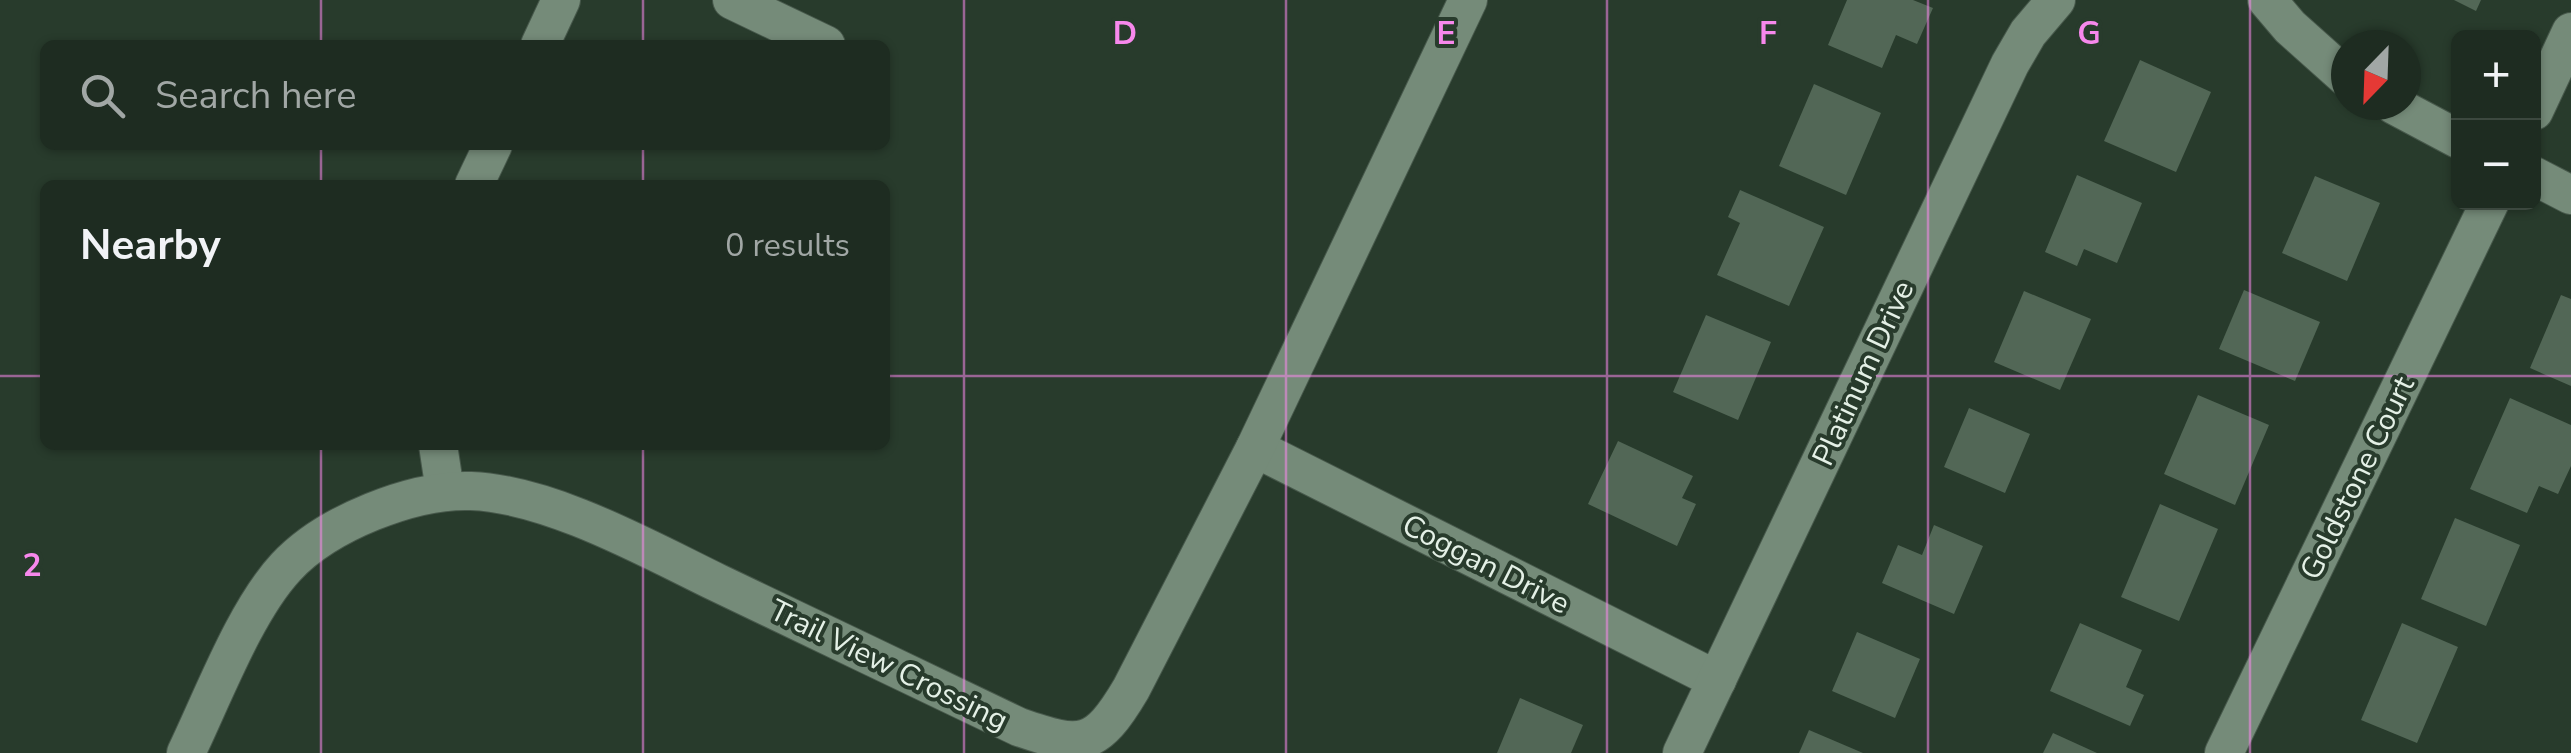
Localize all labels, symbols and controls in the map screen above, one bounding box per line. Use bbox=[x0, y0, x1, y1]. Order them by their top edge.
text: D bbox=[1113, 12, 1137, 55]
text: E bbox=[1436, 12, 1456, 55]
text: F bbox=[1759, 12, 1777, 55]
text: G bbox=[2077, 12, 2101, 55]
north arrow bbox=[2331, 30, 2421, 120]
map controls bbox=[2451, 30, 2541, 210]
button: + bbox=[2451, 30, 2541, 120]
search box bbox=[40, 40, 890, 150]
icon: search bbox=[75, 68, 130, 123]
text: Search here bbox=[155, 70, 356, 121]
button: − bbox=[2451, 120, 2541, 210]
text: Nearby bbox=[80, 217, 221, 274]
text: 0 results bbox=[725, 224, 850, 267]
street label: Platinum Drive bbox=[1803, 274, 1924, 472]
street label: Goldstone Court bbox=[2290, 369, 2425, 587]
street label: Coggan Drive bbox=[1395, 505, 1577, 624]
text: 2 bbox=[22, 544, 42, 587]
street label: Trail View Crossing bbox=[763, 590, 1015, 741]

